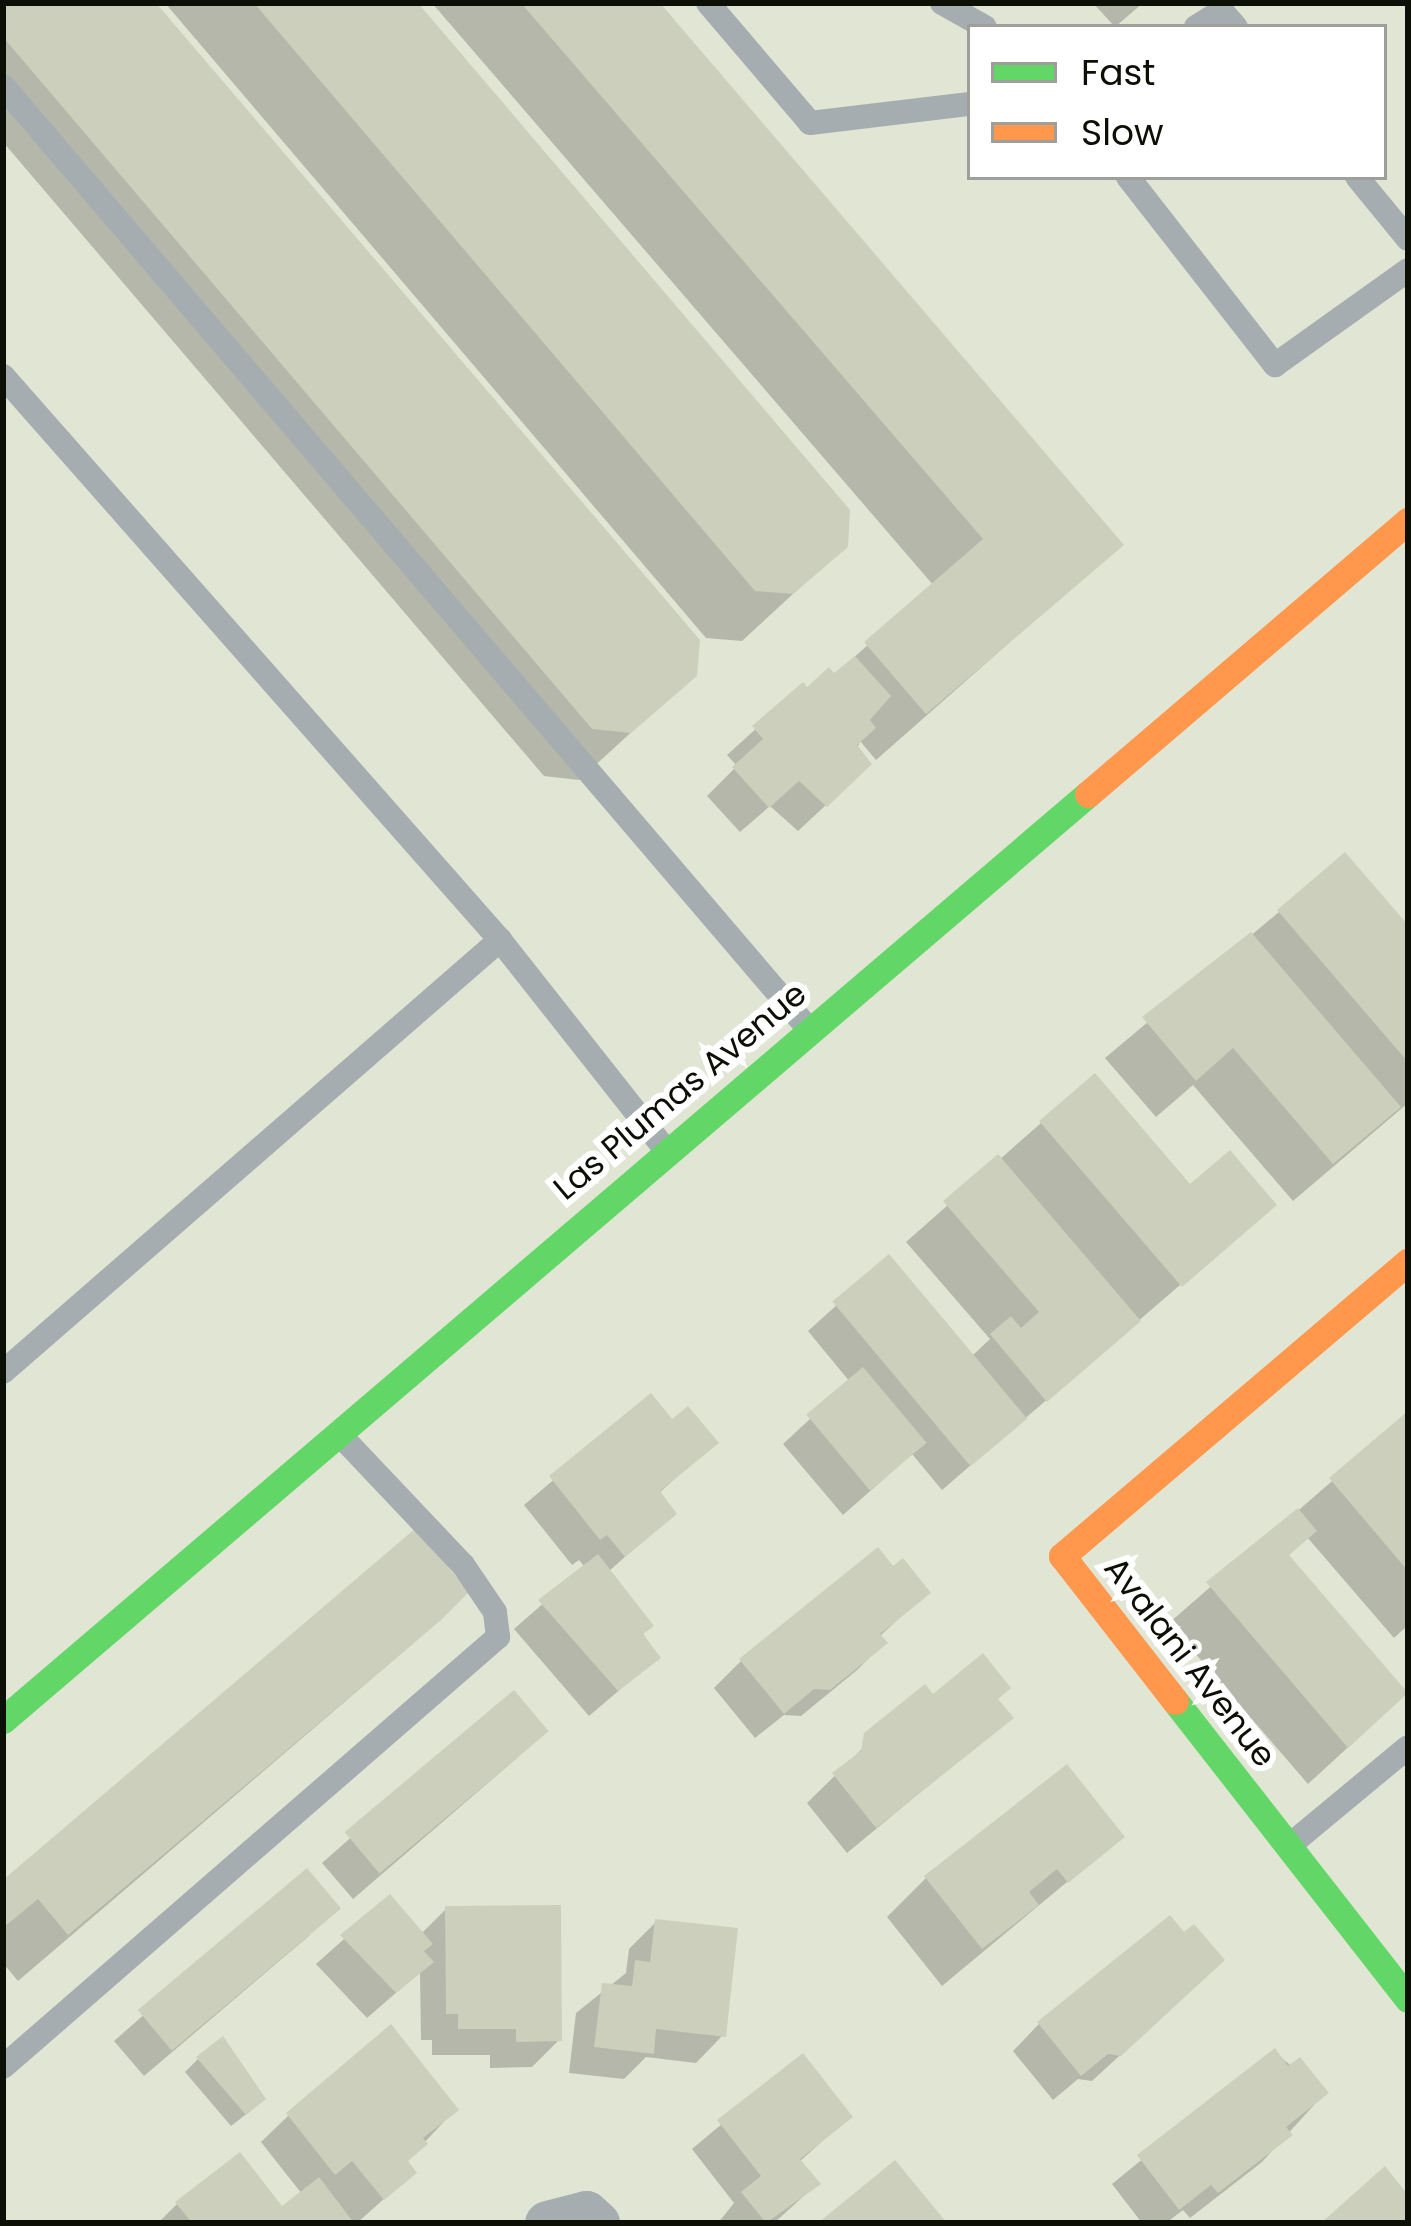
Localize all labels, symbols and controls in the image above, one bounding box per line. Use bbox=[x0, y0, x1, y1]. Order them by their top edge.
legend bbox=[967, 24, 1387, 180]
text: Fast bbox=[1081, 47, 1155, 98]
text: Slow bbox=[1081, 107, 1164, 158]
street label: Las Plumas Avenue bbox=[546, 974, 814, 1208]
street label: Avalani Avenue bbox=[1096, 1549, 1284, 1775]

